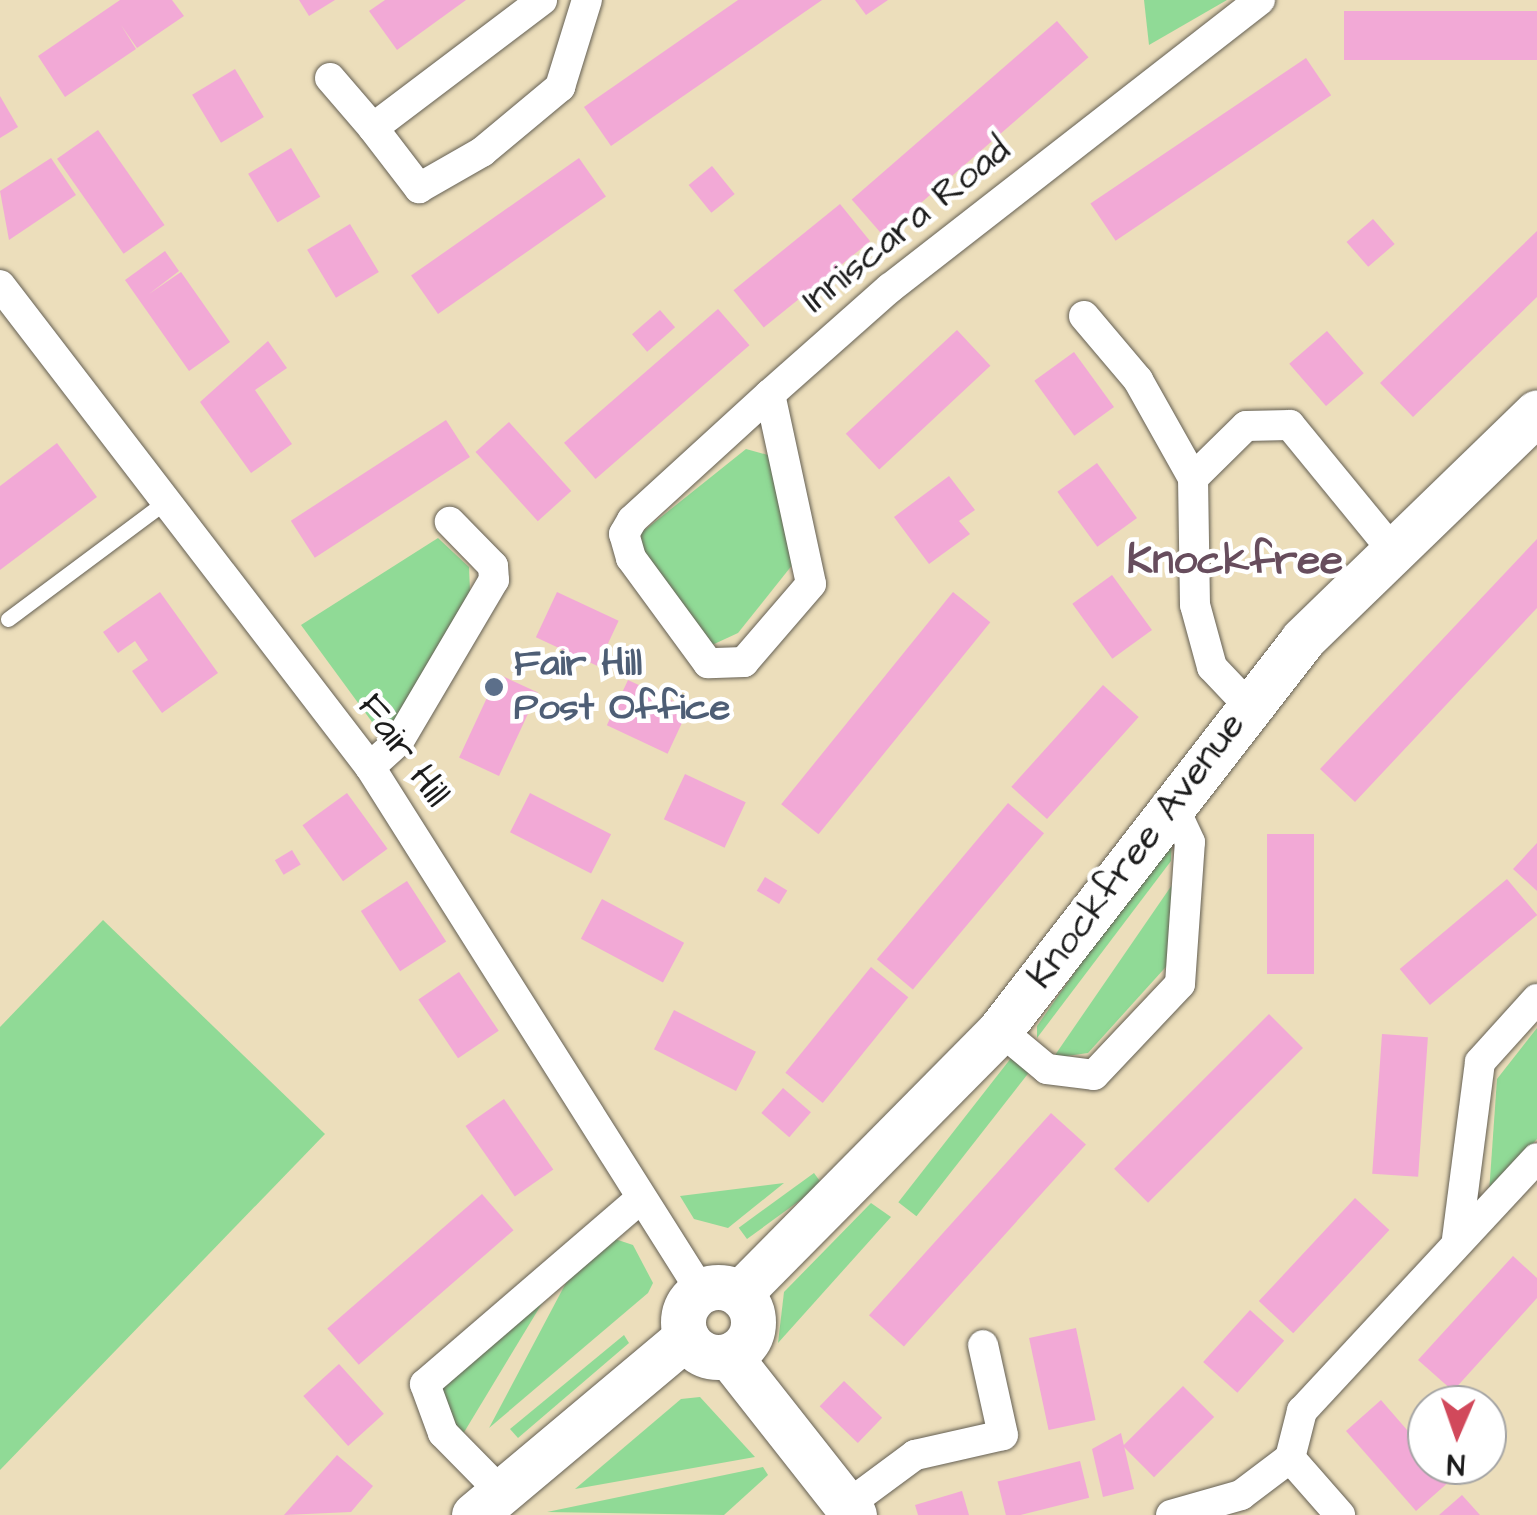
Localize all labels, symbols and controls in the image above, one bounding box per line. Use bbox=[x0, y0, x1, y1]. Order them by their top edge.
street label: Inniscara Road bbox=[794, 128, 1020, 324]
district label: Knockfree bbox=[1127, 536, 1343, 586]
place label: Fair Hill Post Office bbox=[514, 642, 730, 732]
marker: Fair Hill Post Office bbox=[483, 676, 505, 698]
street label: Fair Hill bbox=[347, 686, 459, 816]
street label: Knockfree Avenue bbox=[1018, 704, 1256, 998]
north arrow bbox=[1407, 1385, 1507, 1485]
text: N bbox=[1447, 1444, 1465, 1483]

